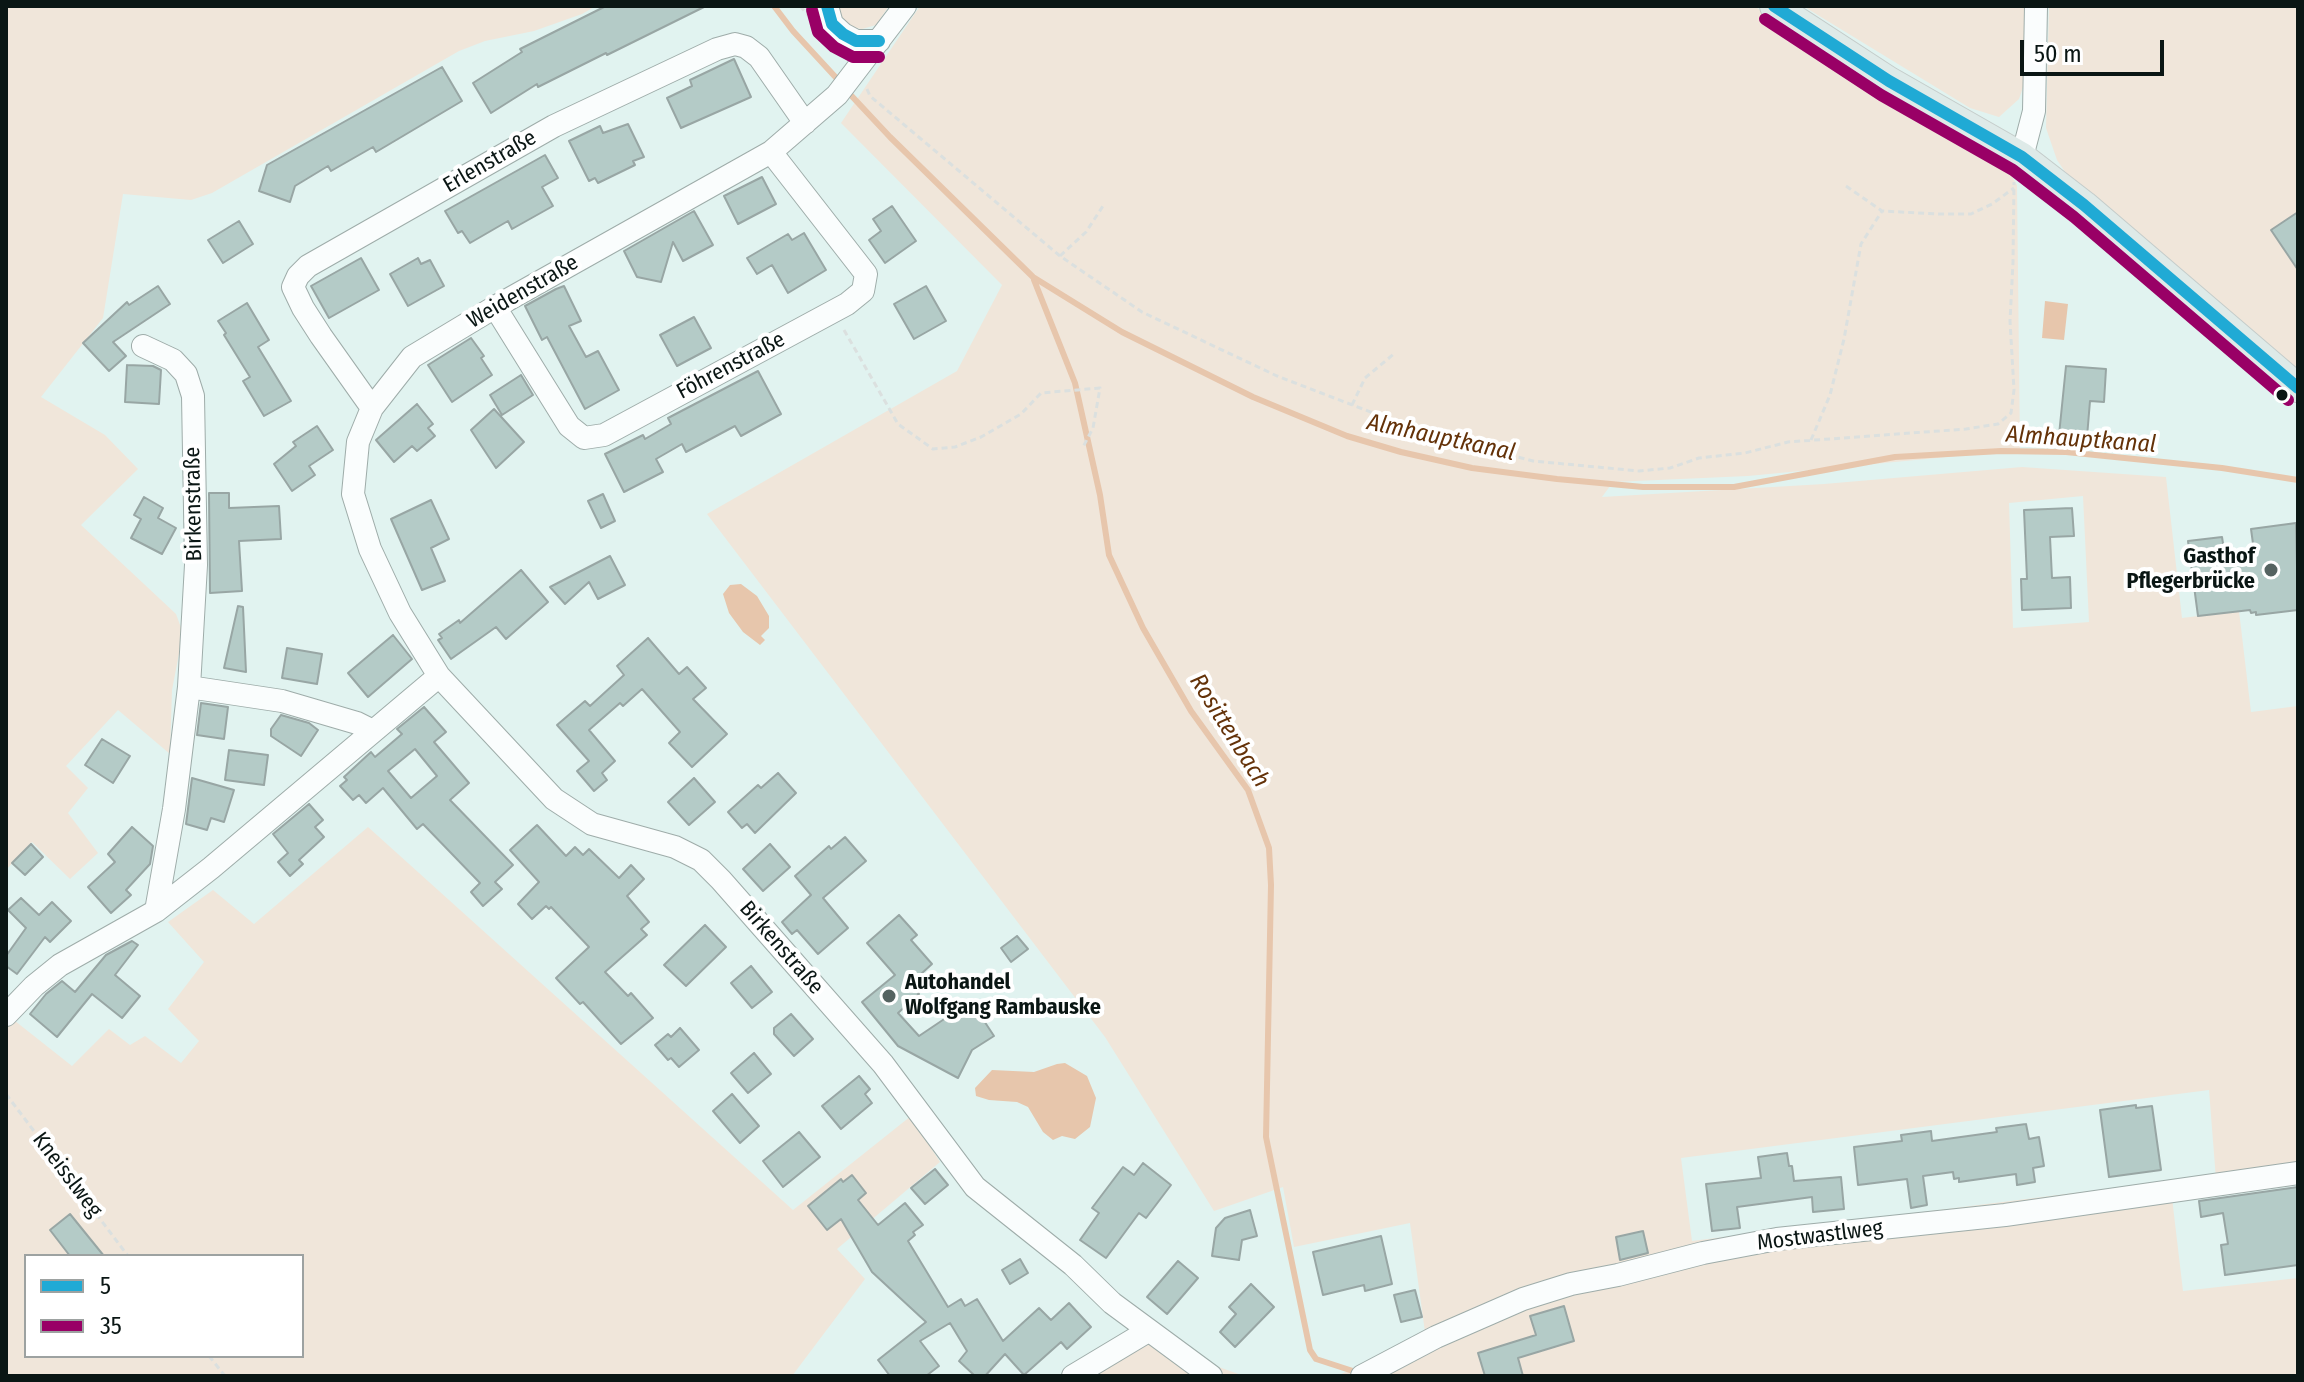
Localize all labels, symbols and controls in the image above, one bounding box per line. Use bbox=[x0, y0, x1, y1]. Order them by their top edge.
scale bar bbox=[2024, 24, 2168, 74]
text: 50 m bbox=[2034, 40, 2082, 68]
street label: Erlenstraße bbox=[439, 125, 541, 199]
street label: Weidenstraße bbox=[463, 250, 583, 334]
street label: Föhrenstraße bbox=[672, 327, 790, 405]
unlabelled marker bbox=[2274, 387, 2290, 403]
water label: Almhauptkanal bbox=[1364, 408, 1518, 468]
water label: Almhauptkanal bbox=[2005, 420, 2157, 460]
street label: Birkenstraße bbox=[180, 446, 208, 562]
place label: Gasthof Pflegerbrücke bbox=[2127, 544, 2255, 596]
marker: Gasthof Pflegerbrücke bbox=[2262, 561, 2280, 579]
water label: Rosittenbach bbox=[1183, 669, 1275, 793]
street label: Birkenstraße bbox=[733, 896, 829, 1000]
place label: Autohandel Wolfgang Rambauske bbox=[905, 970, 1101, 1022]
marker: Autohandel Wolfgang Rambauske bbox=[880, 987, 898, 1005]
street label: Kneisslweg bbox=[26, 1127, 108, 1223]
street label: Mostwastlweg bbox=[1756, 1215, 1884, 1257]
legend bbox=[24, 1254, 304, 1358]
text: 5 bbox=[100, 1272, 111, 1300]
text: 35 bbox=[100, 1312, 122, 1340]

